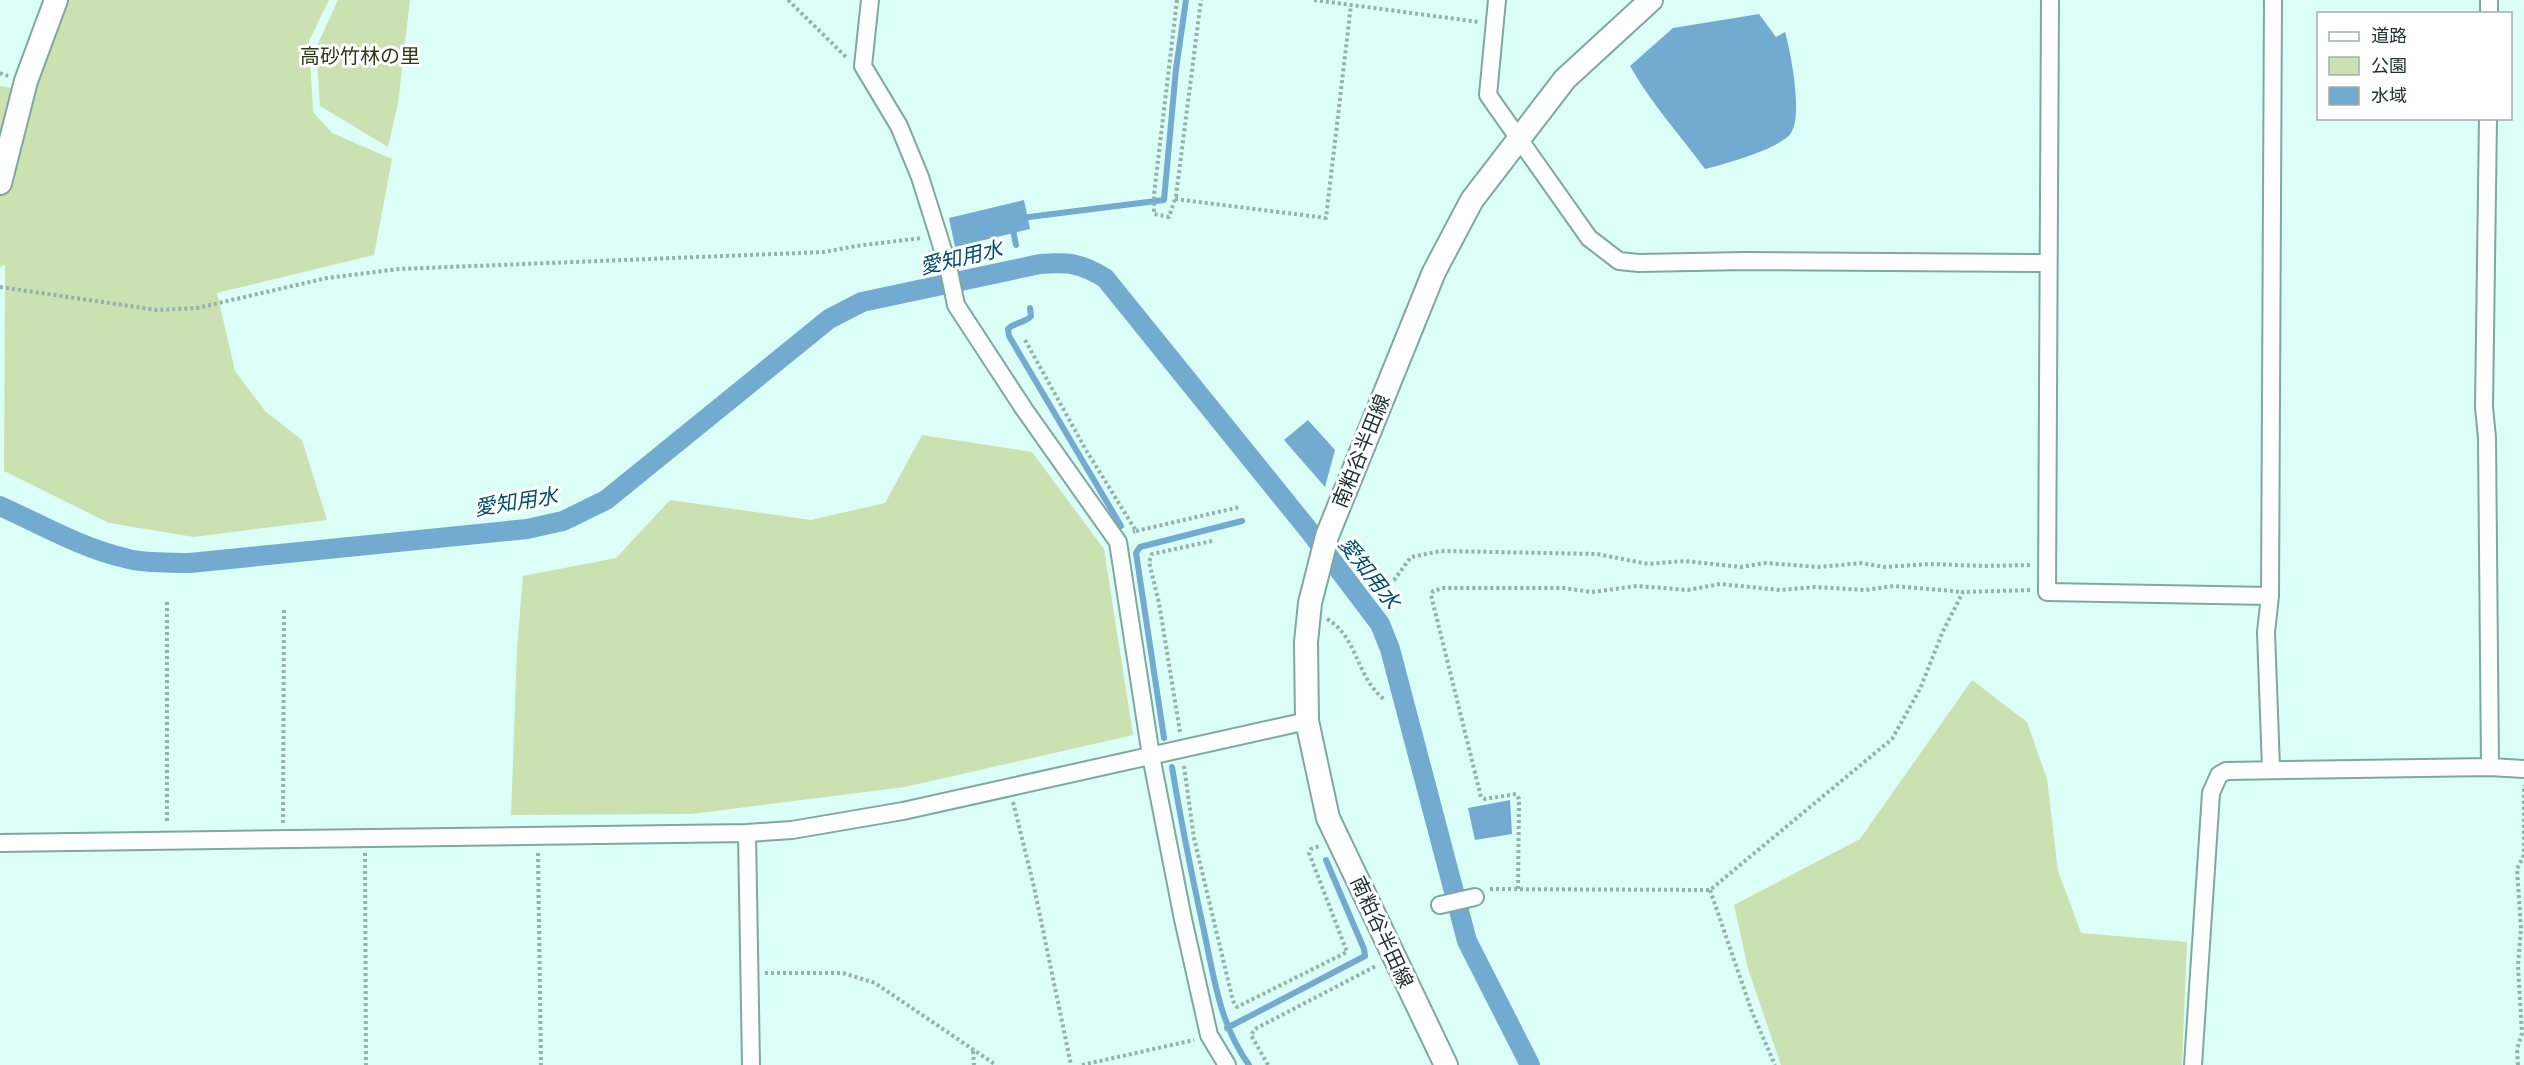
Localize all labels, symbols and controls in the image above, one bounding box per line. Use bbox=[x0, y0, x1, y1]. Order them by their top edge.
legend bbox=[2317, 12, 2512, 120]
text: 道路 bbox=[2371, 24, 2407, 46]
park label: 高砂竹林の里 bbox=[300, 43, 420, 67]
text: 公園 bbox=[2371, 54, 2407, 76]
text: 水域 bbox=[2371, 84, 2407, 106]
water label: 愛知用水 bbox=[917, 234, 1006, 278]
street label: 南粕谷半田線 bbox=[1326, 390, 1394, 511]
water label: 愛知用水 bbox=[472, 481, 561, 519]
water label: 愛知用水 bbox=[1334, 531, 1407, 614]
street label: 南粕谷半田線 bbox=[1347, 872, 1419, 991]

